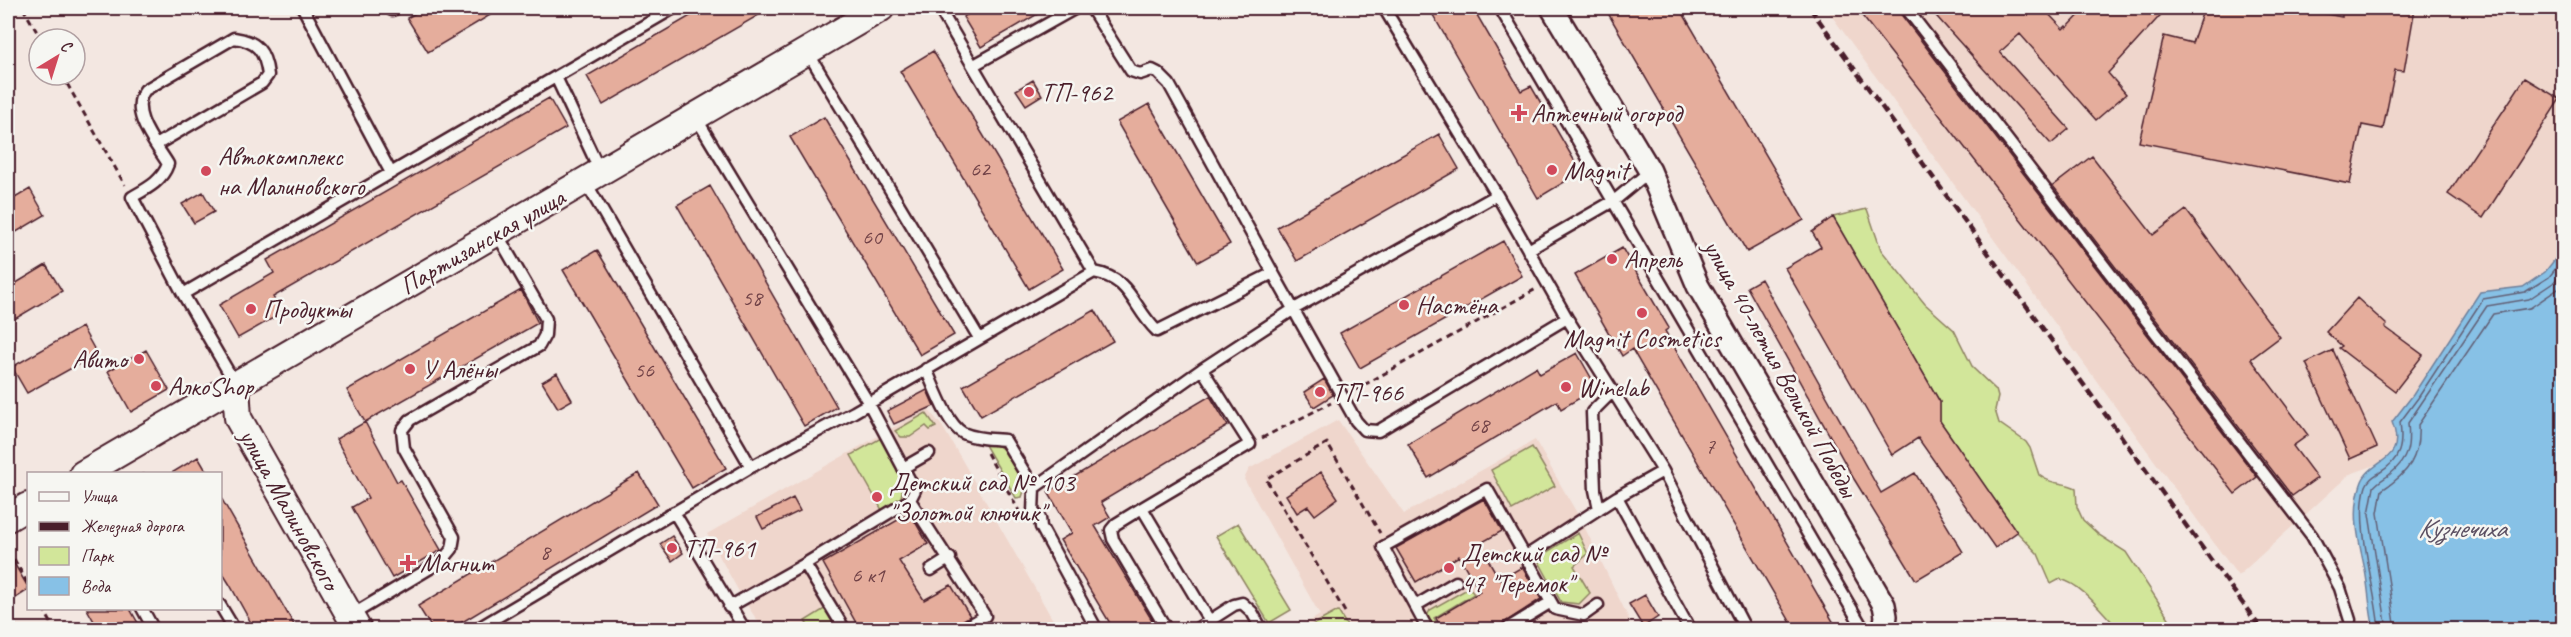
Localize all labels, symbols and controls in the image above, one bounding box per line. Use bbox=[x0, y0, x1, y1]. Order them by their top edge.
north arrow bbox=[27, 27, 87, 87]
text: С bbox=[56, 36, 77, 58]
place label: ТП-962 bbox=[1041, 76, 1114, 109]
marker: ТП-962 bbox=[1022, 85, 1036, 99]
place label: Аптечный огород bbox=[1531, 97, 1684, 130]
marker: Аптечный огород bbox=[1512, 106, 1526, 120]
place label: Автокомплекс на Малиновского bbox=[218, 140, 366, 203]
place label: Magnit bbox=[1564, 154, 1632, 187]
house number: 62 bbox=[970, 155, 992, 183]
marker: Magnit bbox=[1545, 163, 1559, 177]
marker: Автокомплекс на Малиновского bbox=[199, 164, 213, 178]
street label: Партизанская улица bbox=[394, 180, 572, 302]
house number: 60 bbox=[862, 223, 884, 251]
street label: улица 40-летия Великой Победы bbox=[1695, 232, 1866, 505]
place label: Апрель bbox=[1624, 243, 1684, 276]
marker: Апрель bbox=[1605, 252, 1619, 266]
house number: 58 bbox=[742, 284, 764, 312]
place label: Настёна bbox=[1416, 289, 1499, 322]
place label: Продукты bbox=[263, 293, 354, 326]
marker: Настёна bbox=[1397, 298, 1411, 312]
marker: Продукты bbox=[244, 302, 258, 316]
marker: Magnit Cosmetics bbox=[1635, 306, 1649, 320]
place label: Magnit Cosmetics bbox=[1563, 322, 1723, 355]
place label: Авито bbox=[72, 343, 130, 376]
marker: Авито bbox=[132, 352, 146, 366]
place label: У Алёны bbox=[422, 353, 499, 386]
house number: 56 bbox=[634, 356, 655, 384]
marker: У Алёны bbox=[403, 362, 417, 376]
place label: АлкоShop bbox=[168, 370, 255, 403]
place label: Winelab bbox=[1578, 371, 1651, 404]
place label: ТП-966 bbox=[1332, 376, 1404, 409]
marker: АлкоShop bbox=[149, 379, 163, 393]
marker: Winelab bbox=[1559, 380, 1573, 394]
marker: ТП-966 bbox=[1313, 385, 1327, 399]
house number: 68 bbox=[1469, 411, 1491, 439]
street label: улица Малиновского bbox=[231, 421, 349, 598]
house number: 7 bbox=[1705, 432, 1716, 460]
place label: Детский сад № 103 "Золотой ключик" bbox=[889, 466, 1077, 529]
legend bbox=[27, 472, 222, 610]
text: Улица bbox=[81, 485, 118, 507]
marker: Детский сад № 103 "Золотой ключик" bbox=[870, 490, 884, 504]
water label: Кузнечиха bbox=[2418, 511, 2508, 546]
text: Железная дорога bbox=[81, 515, 185, 538]
place label: ТП-961 bbox=[684, 532, 756, 565]
place label: Детский сад № 47 "Теремок" bbox=[1461, 537, 1609, 600]
house number: 8 bbox=[540, 538, 552, 566]
marker: ТП-961 bbox=[665, 541, 679, 555]
text: Парк bbox=[81, 545, 115, 567]
place label: Магнит bbox=[420, 547, 495, 580]
marker: Магнит bbox=[401, 556, 415, 570]
house number: 6 к1 bbox=[851, 561, 886, 589]
marker: Детский сад № 47 "Теремок" bbox=[1442, 561, 1456, 575]
text: Вода bbox=[81, 575, 112, 597]

